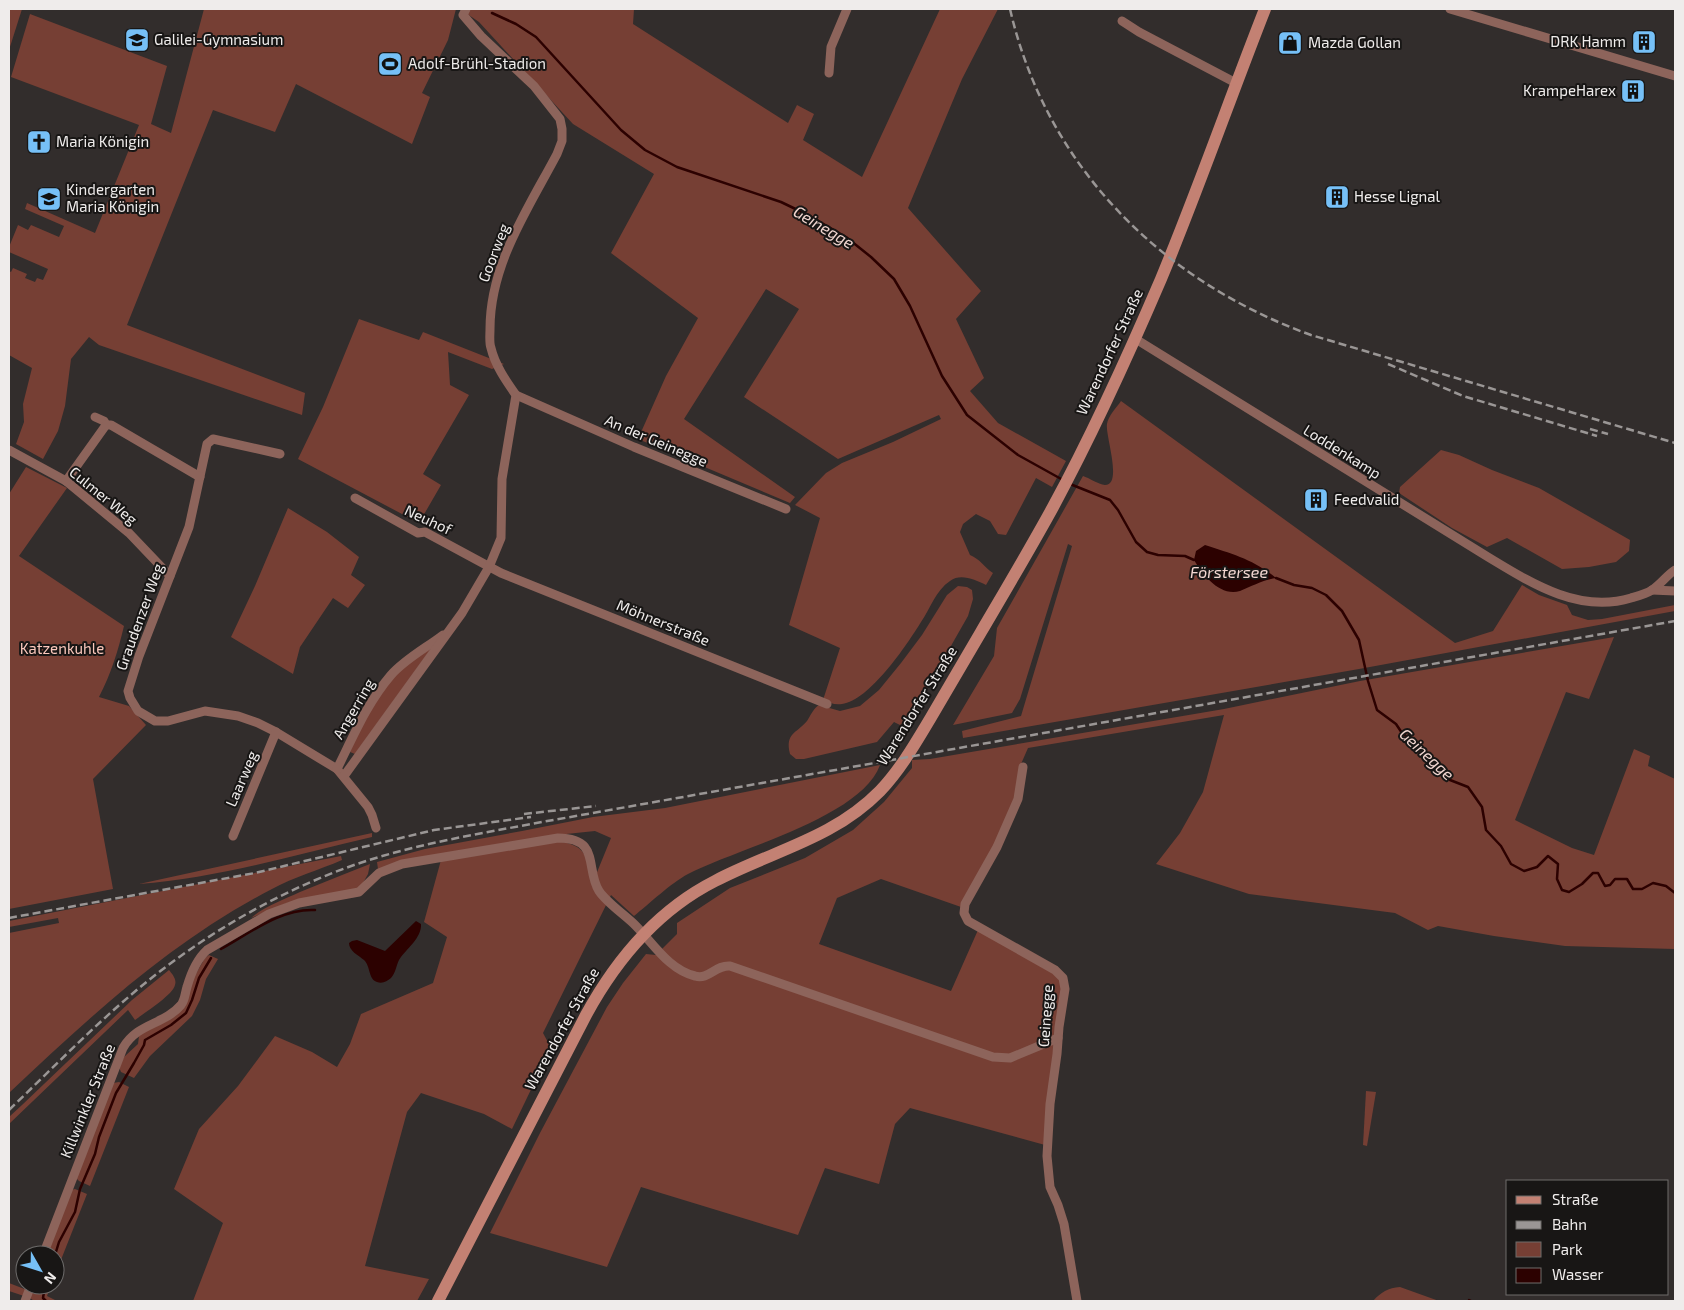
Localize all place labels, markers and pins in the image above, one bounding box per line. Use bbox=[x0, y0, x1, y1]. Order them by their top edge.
school or university icon: Galilei-Gymnasium bbox=[124, 27, 150, 53]
building icon: DRK Hamm bbox=[1631, 29, 1657, 55]
place label: Galilei-Gymnasium bbox=[154, 30, 283, 48]
shop icon: Mazda Gollan bbox=[1277, 30, 1303, 56]
place label: DRK Hamm bbox=[1550, 32, 1626, 50]
place label: Mazda Gollan bbox=[1308, 33, 1401, 51]
sports icon: Adolf-Brühl-Stadion bbox=[377, 51, 403, 77]
place label: Adolf-Brühl-Stadion bbox=[408, 54, 546, 72]
building icon: KrampeHarex bbox=[1620, 78, 1646, 104]
place label: KrampeHarex bbox=[1523, 81, 1616, 99]
church icon: Maria Königin bbox=[26, 129, 52, 155]
place label: Maria Königin bbox=[56, 132, 149, 150]
place label: Kindergarten Maria Königin bbox=[66, 180, 159, 215]
building icon: Hesse Lignal bbox=[1324, 184, 1350, 210]
school or university icon: Kindergarten Maria Königin bbox=[36, 186, 62, 212]
place label: Hesse Lignal bbox=[1354, 187, 1440, 205]
building icon: Feedvalid bbox=[1303, 487, 1329, 513]
place label: Feedvalid bbox=[1334, 490, 1399, 508]

